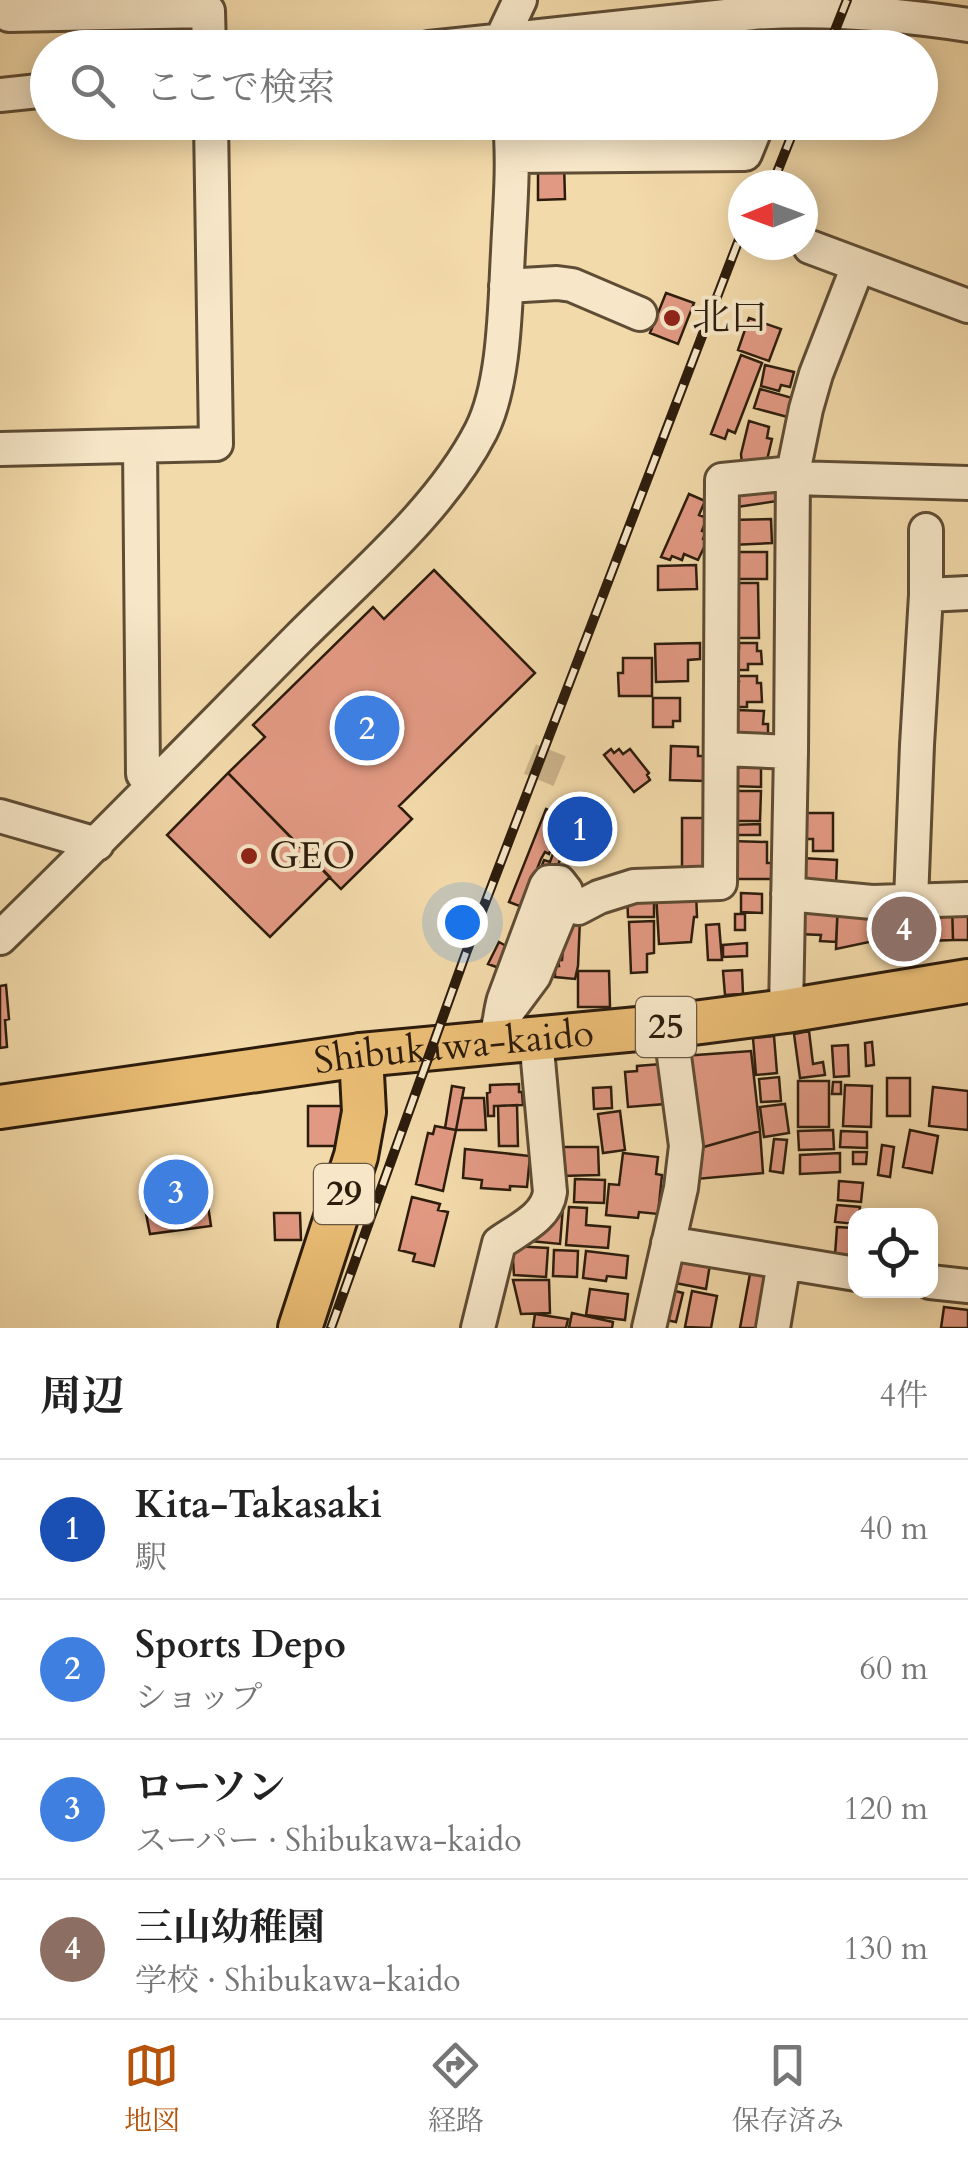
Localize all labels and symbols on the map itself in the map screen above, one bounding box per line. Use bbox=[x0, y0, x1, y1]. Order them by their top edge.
north arrow bbox=[728, 170, 818, 260]
place label: 北口 bbox=[692, 292, 768, 344]
marker: 北口 bbox=[661, 307, 683, 329]
pin: 2 bbox=[334, 690, 400, 766]
pin: 1 bbox=[548, 792, 612, 866]
place label: GEO bbox=[269, 830, 355, 882]
marker: GEO bbox=[238, 845, 260, 867]
pin: 4 bbox=[872, 892, 936, 966]
your location bbox=[437, 897, 488, 948]
road number: 25 bbox=[636, 997, 696, 1057]
street label: Shibukawa-kaido bbox=[311, 1007, 596, 1087]
pin: 3 bbox=[144, 1154, 208, 1230]
road number: 29 bbox=[314, 1164, 374, 1224]

